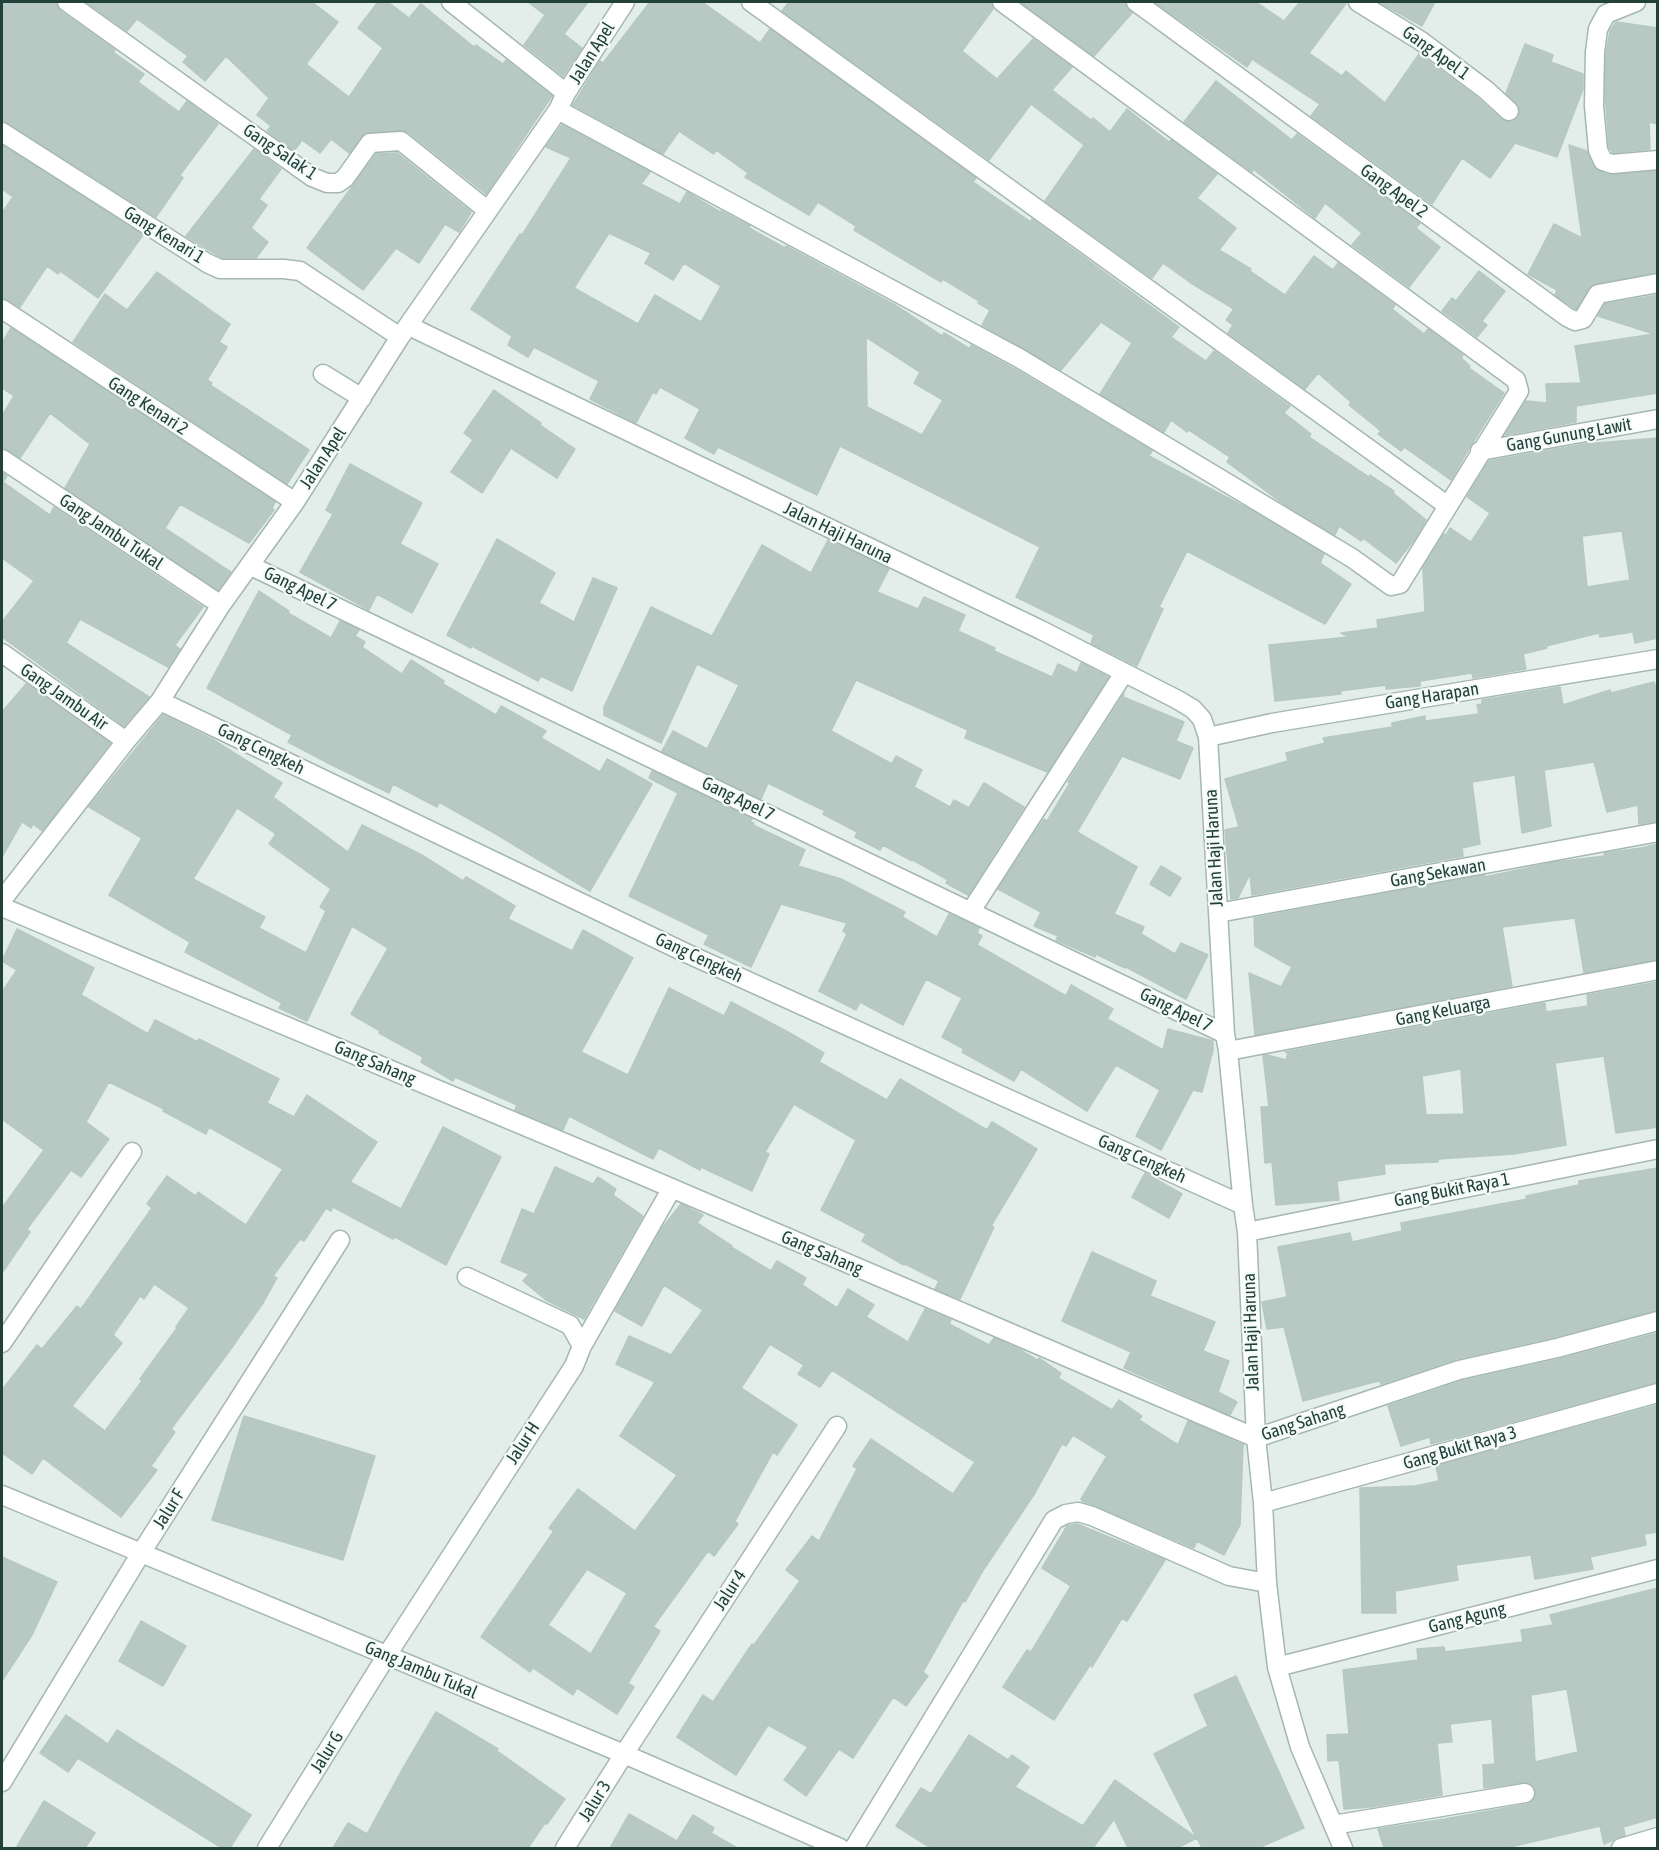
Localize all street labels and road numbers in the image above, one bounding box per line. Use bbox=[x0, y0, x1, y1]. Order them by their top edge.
street label: Jalan Apel bbox=[565, 18, 619, 88]
street label: Gang Apel 1 bbox=[1398, 21, 1474, 85]
street label: Gang Salak 1 bbox=[239, 119, 321, 185]
street label: Gang Apel 2 bbox=[1356, 159, 1432, 223]
street label: Gang Kenari 1 bbox=[120, 202, 208, 268]
street label: Gang Kenari 2 bbox=[104, 372, 192, 440]
street label: Gang Gunung Lawit bbox=[1505, 413, 1633, 457]
street label: Jalan Apel bbox=[295, 423, 351, 493]
street label: Gang Jambu Tukal bbox=[55, 489, 167, 575]
street label: Jalan Haji Haruna bbox=[780, 497, 896, 569]
street label: Gang Apel 7 bbox=[260, 562, 340, 616]
street label: Gang Jambu Air bbox=[16, 659, 112, 735]
street label: Gang Harapan bbox=[1384, 678, 1480, 714]
street label: Gang Cengkeh bbox=[214, 719, 308, 779]
street label: Gang Apel 7 bbox=[698, 772, 778, 826]
street label: Jalan Haji Haruna bbox=[1200, 789, 1228, 907]
street label: Gang Sekawan bbox=[1389, 854, 1487, 892]
street label: Gang Cengkeh bbox=[652, 928, 746, 988]
street label: Gang Apel 7 bbox=[1136, 983, 1216, 1037]
street label: Gang Keluarga bbox=[1394, 991, 1492, 1031]
street label: Gang Sahang bbox=[331, 1036, 419, 1090]
street label: Gang Cengkeh bbox=[1095, 1130, 1189, 1188]
street label: Gang Bukit Raya 1 bbox=[1392, 1168, 1512, 1212]
street label: Gang Sahang bbox=[778, 1226, 866, 1280]
street label: Jalan Haji Haruna bbox=[1238, 1273, 1264, 1391]
street label: Gang Sahang bbox=[1259, 1398, 1347, 1446]
street label: Jalur H bbox=[501, 1418, 545, 1468]
street label: Gang Bukit Raya 3 bbox=[1401, 1421, 1519, 1475]
street label: Jalur F bbox=[149, 1485, 189, 1533]
street label: Jalur 4 bbox=[709, 1566, 751, 1614]
street label: Gang Agung bbox=[1426, 1598, 1508, 1638]
street label: Gang Jambu Tukal bbox=[361, 1637, 481, 1703]
street label: Jalur G bbox=[306, 1727, 348, 1777]
street label: Jalur 3 bbox=[574, 1777, 616, 1825]

